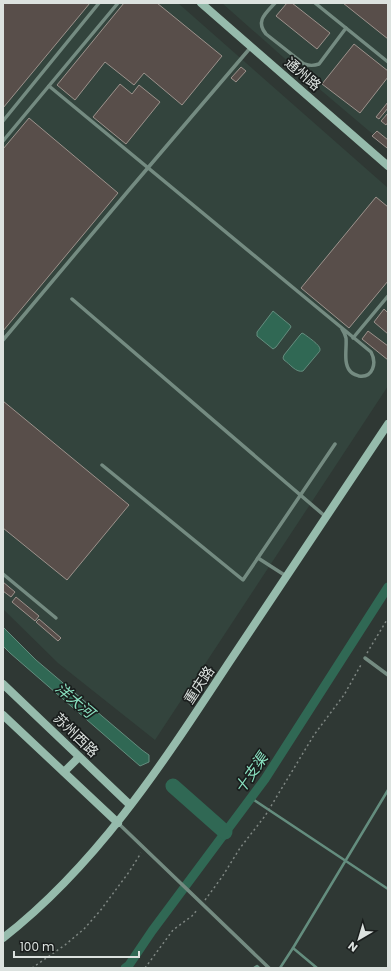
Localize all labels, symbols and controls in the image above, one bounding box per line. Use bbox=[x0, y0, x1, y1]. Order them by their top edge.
street label: 通州路 bbox=[281, 53, 325, 95]
street label: 重庆路 bbox=[179, 662, 219, 708]
water label: 洋大河 bbox=[51, 677, 101, 724]
street label: 苏州西路 bbox=[49, 708, 103, 762]
water label: 十支渠 bbox=[229, 747, 274, 797]
north arrow bbox=[339, 919, 379, 959]
scale bar bbox=[14, 933, 139, 959]
text: 100 m bbox=[20, 938, 54, 955]
text: N bbox=[345, 938, 361, 956]

